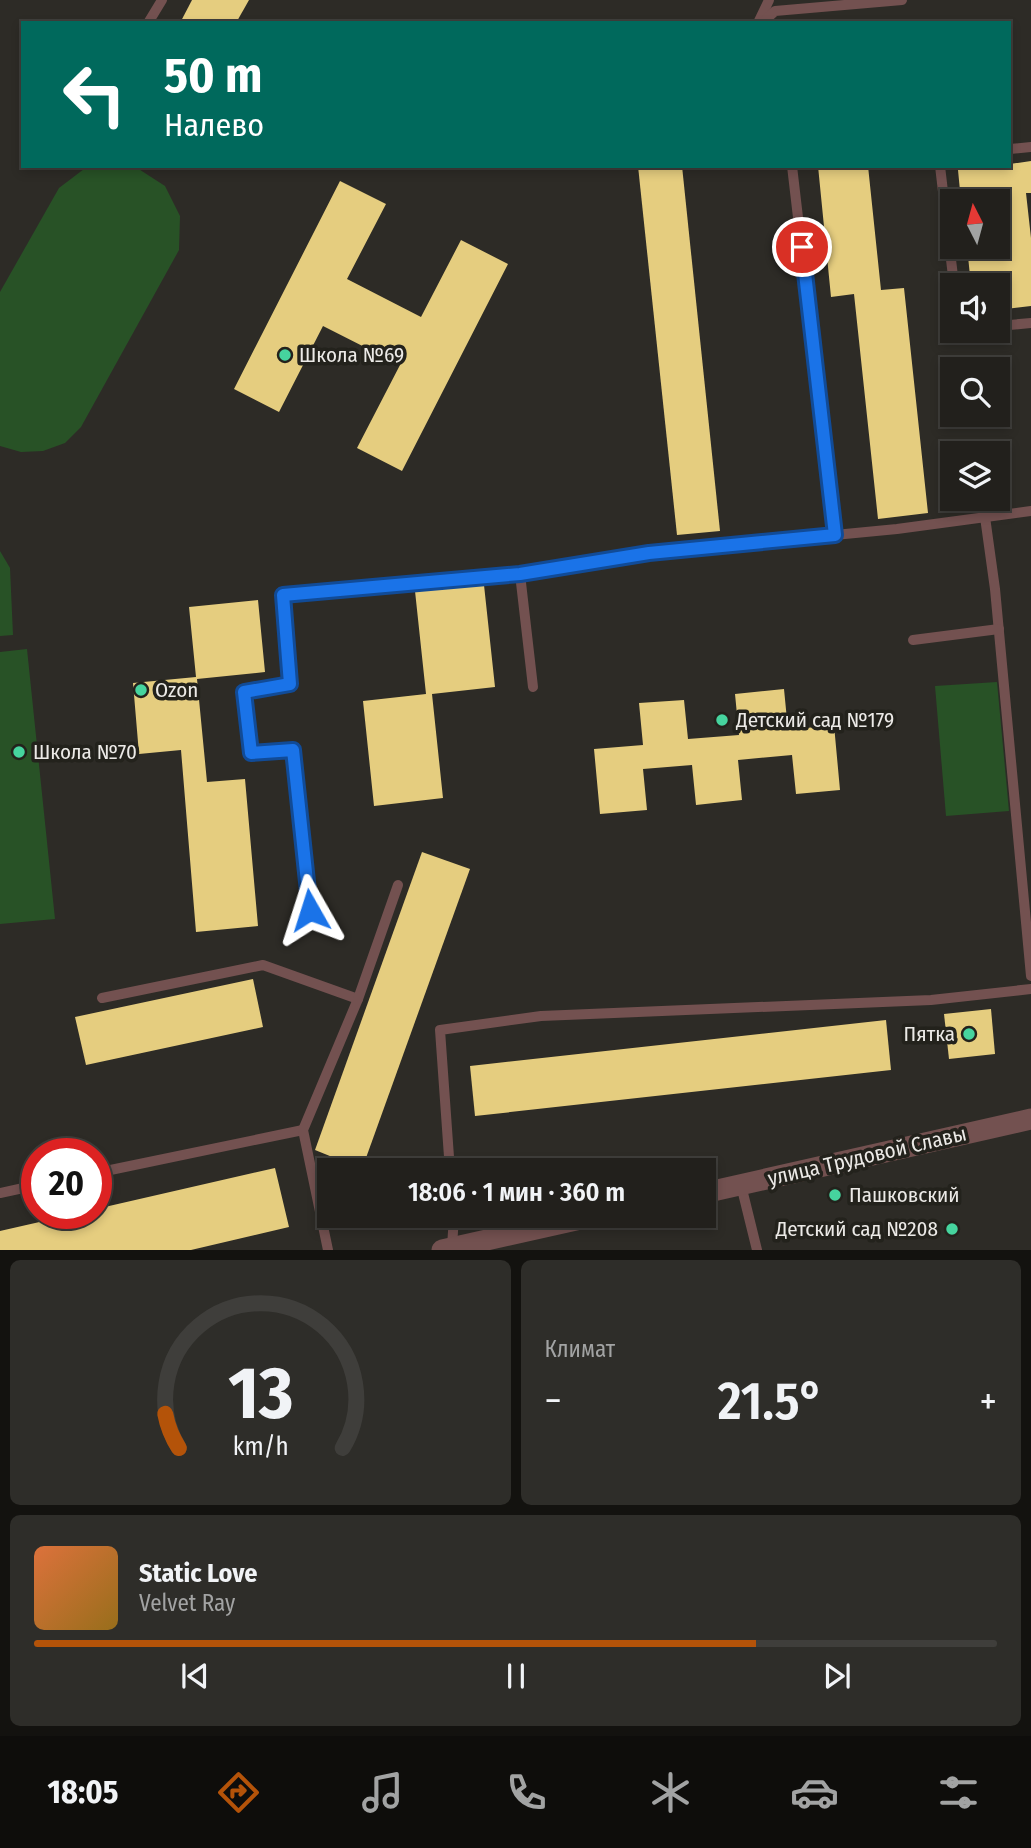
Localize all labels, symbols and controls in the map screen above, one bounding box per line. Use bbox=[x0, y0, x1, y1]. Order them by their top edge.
text: 50 m bbox=[164, 46, 262, 105]
icon: left bbox=[49, 49, 140, 140]
text: Налево bbox=[164, 106, 264, 144]
north arrow bbox=[940, 189, 1010, 259]
map controls bbox=[940, 189, 1010, 511]
pin bbox=[772, 217, 832, 277]
icon: arrive bbox=[783, 228, 821, 266]
button: sound bbox=[940, 273, 1010, 343]
place label: Школа №69 bbox=[299, 342, 404, 368]
marker: Школа №69 bbox=[277, 347, 293, 363]
button: search bbox=[940, 357, 1010, 427]
button: layers bbox=[940, 441, 1010, 511]
place label: Ozon bbox=[155, 677, 198, 703]
marker: Ozon bbox=[133, 682, 149, 698]
place label: Детский сад №179 bbox=[735, 707, 894, 733]
marker: Детский сад №179 bbox=[714, 712, 730, 728]
place label: Школа №70 bbox=[33, 739, 137, 765]
marker: Школа №70 bbox=[11, 744, 27, 760]
position arrow bbox=[273, 873, 347, 947]
place label: Пятка bbox=[904, 1021, 955, 1047]
marker: Пятка bbox=[961, 1026, 977, 1042]
street label: улица Трудовой Славы bbox=[765, 1120, 969, 1192]
speed limit sign: 20 bbox=[21, 1138, 112, 1229]
text: 18:06 · 1 мин · 360 m bbox=[408, 1177, 625, 1208]
place label: Пашковский bbox=[849, 1182, 960, 1208]
marker: Пашковский bbox=[827, 1187, 843, 1203]
place label: Детский сад №208 bbox=[775, 1216, 938, 1242]
marker: Детский сад №208 bbox=[944, 1221, 960, 1237]
text: Климат bbox=[545, 1335, 615, 1363]
text: 13 bbox=[228, 1351, 293, 1438]
text: 21.5° bbox=[718, 1370, 824, 1433]
text: − bbox=[545, 1378, 562, 1424]
text: + bbox=[980, 1378, 997, 1424]
text: km/h bbox=[232, 1432, 288, 1462]
text: Static Love bbox=[139, 1558, 257, 1589]
text: Velvet Ray bbox=[139, 1589, 235, 1617]
icon: previous bbox=[176, 1657, 214, 1695]
icon: pause bbox=[497, 1657, 535, 1695]
icon: next bbox=[818, 1657, 856, 1695]
icon: directions bbox=[214, 1768, 263, 1817]
icon: music bbox=[358, 1768, 407, 1817]
icon: phone bbox=[502, 1768, 551, 1817]
icon: climate bbox=[646, 1768, 695, 1817]
icon: car bbox=[790, 1768, 839, 1817]
icon: filters bbox=[934, 1768, 983, 1817]
text: 18:05 bbox=[48, 1773, 119, 1811]

